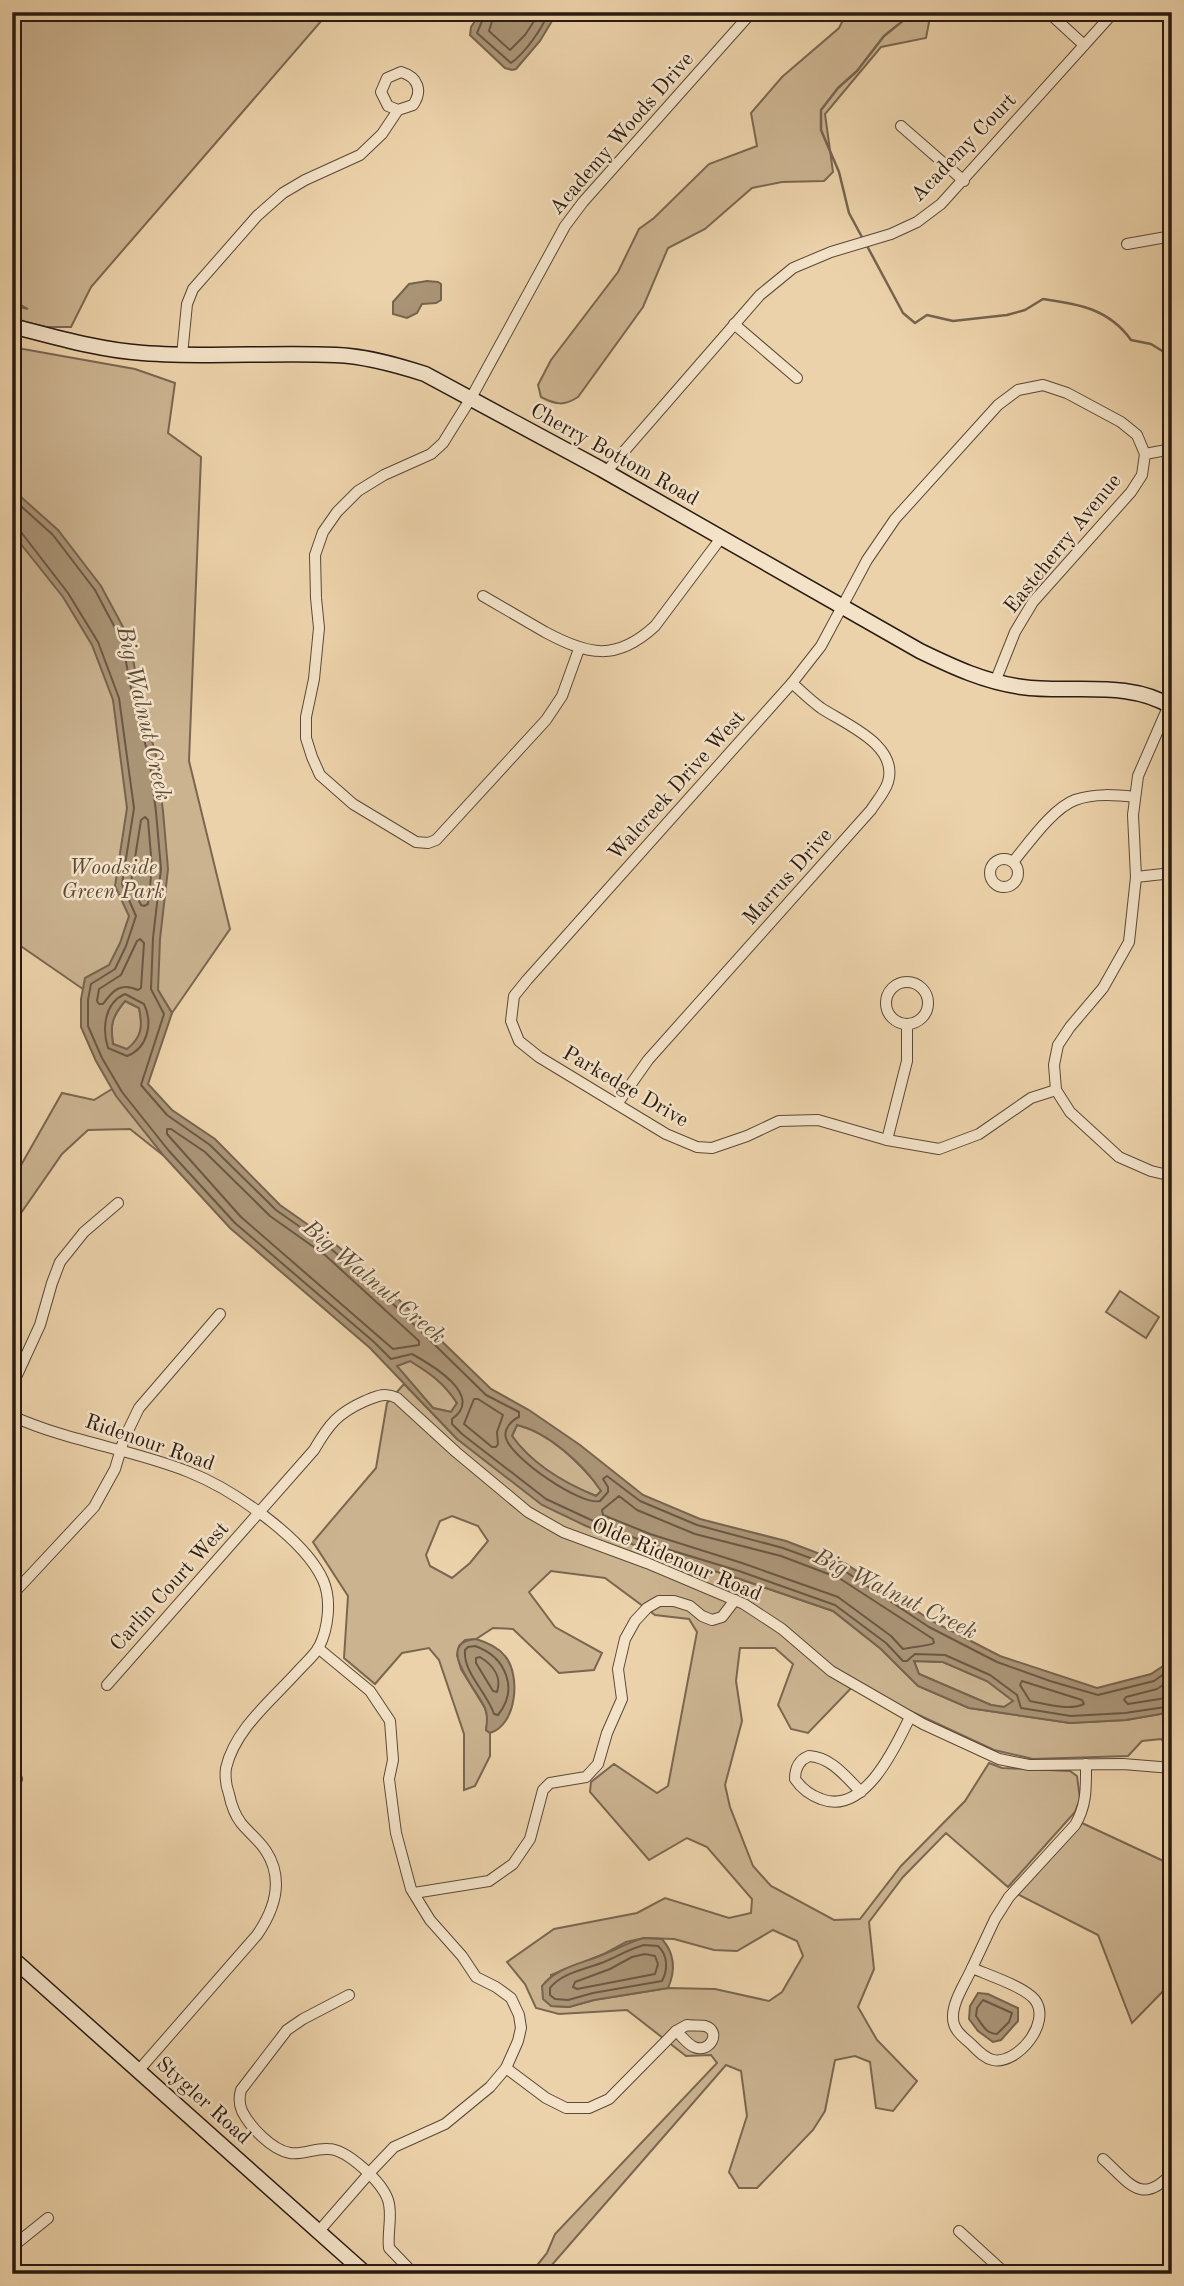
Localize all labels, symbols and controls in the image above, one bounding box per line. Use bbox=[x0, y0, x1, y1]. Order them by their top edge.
street label: Academy Woods Drive bbox=[546, 49, 698, 219]
street label: Academy Court bbox=[907, 90, 1021, 206]
street label: Cherry Bottom Road bbox=[527, 400, 702, 510]
street label: Eastcherry Avenue bbox=[1001, 470, 1126, 618]
water label: Big Walnut Creek bbox=[111, 623, 175, 803]
street label: Walcreek Drive West bbox=[605, 707, 750, 865]
street label: Marrus Drive bbox=[740, 825, 837, 929]
park label: Woodside Green Park bbox=[61, 858, 165, 903]
street label: Parkedge Drive bbox=[559, 1043, 692, 1132]
water label: Big Walnut Creek bbox=[297, 1215, 450, 1349]
street label: Ridenour Road bbox=[82, 1411, 217, 1475]
street label: Olde Ridenour Road bbox=[588, 1515, 765, 1606]
street label: Carlin Court West bbox=[107, 1518, 233, 1656]
water label: Big Walnut Creek bbox=[809, 1544, 981, 1645]
street label: Stygler Road bbox=[152, 2053, 254, 2149]

